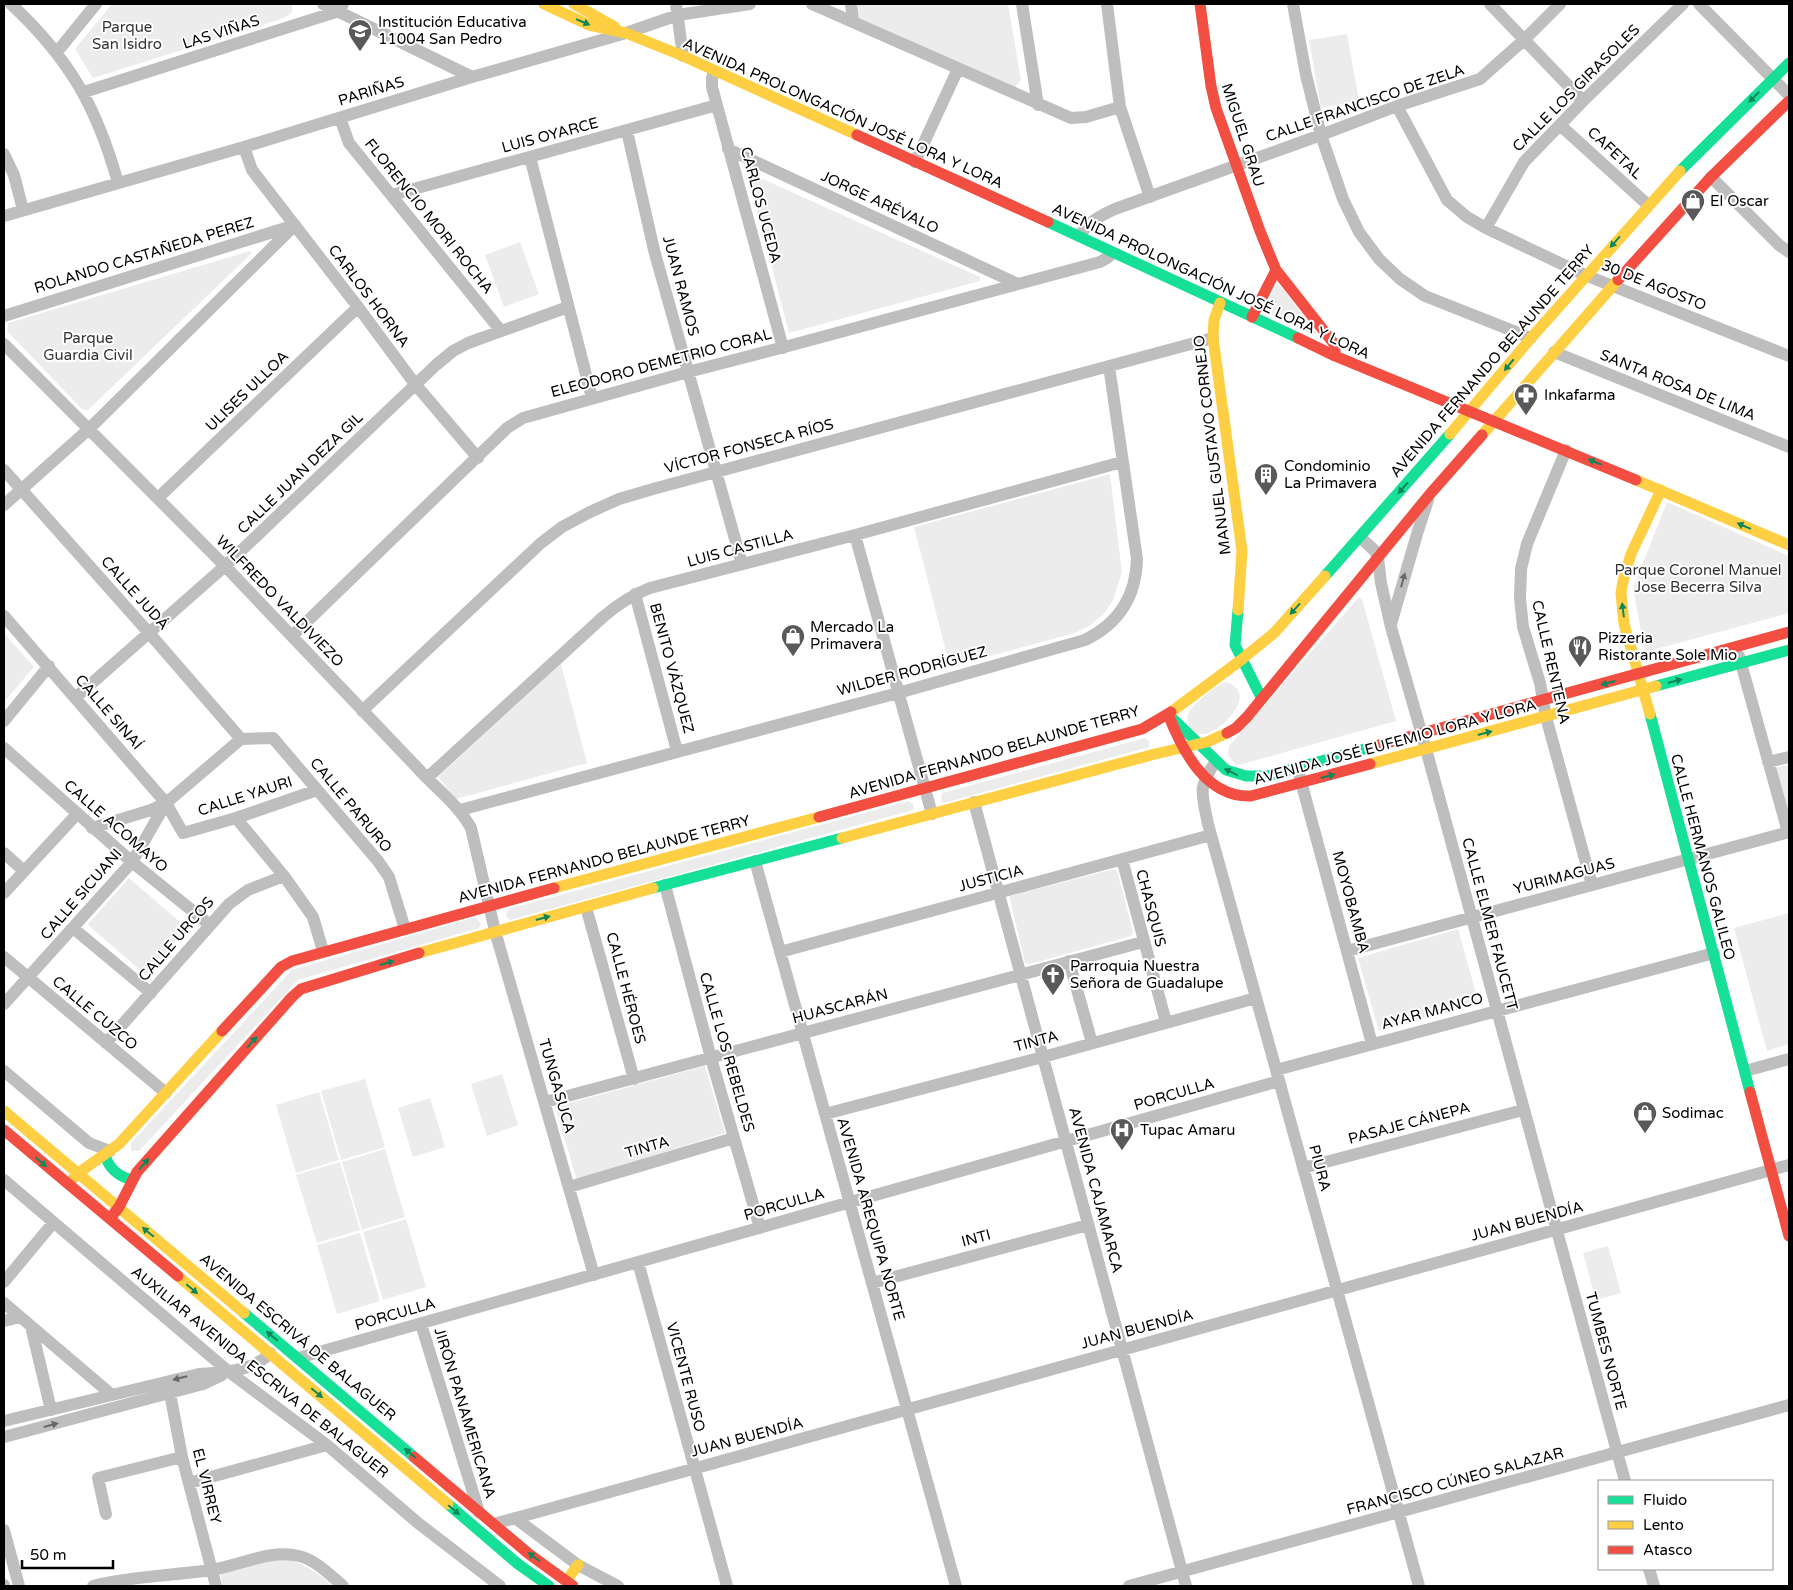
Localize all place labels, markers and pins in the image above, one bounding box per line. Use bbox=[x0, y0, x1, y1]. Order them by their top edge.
place label: Institución Educativa 11004 San Pedro bbox=[378, 13, 527, 48]
school or university icon: Institución Educativa 11004 San Pedro bbox=[347, 18, 373, 52]
shop icon: El Oscar bbox=[1680, 188, 1706, 222]
place label: El Oscar bbox=[1710, 192, 1769, 210]
pharmacy icon: Inkafarma bbox=[1513, 382, 1539, 416]
place label: Inkafarma bbox=[1544, 386, 1615, 404]
place label: Condominio La Primavera bbox=[1284, 457, 1377, 492]
building icon: Condominio La Primavera bbox=[1253, 462, 1279, 496]
place label: Mercado La Primavera bbox=[810, 618, 894, 653]
shop icon: Mercado La Primavera bbox=[780, 623, 806, 657]
place label: Pizzeria Ristorante Sole Mio bbox=[1598, 629, 1737, 664]
restaurant icon: Pizzeria Ristorante Sole Mio bbox=[1567, 634, 1593, 668]
place label: Parroquia Nuestra Señora de Guadalupe bbox=[1070, 957, 1224, 992]
church icon: Parroquia Nuestra Señora de Guadalupe bbox=[1040, 962, 1066, 996]
shop icon: Sodimac bbox=[1632, 1100, 1658, 1134]
place label: Sodimac bbox=[1662, 1104, 1724, 1122]
hospital icon: Tupac Amaru bbox=[1109, 1117, 1135, 1151]
place label: Tupac Amaru bbox=[1140, 1121, 1235, 1139]

